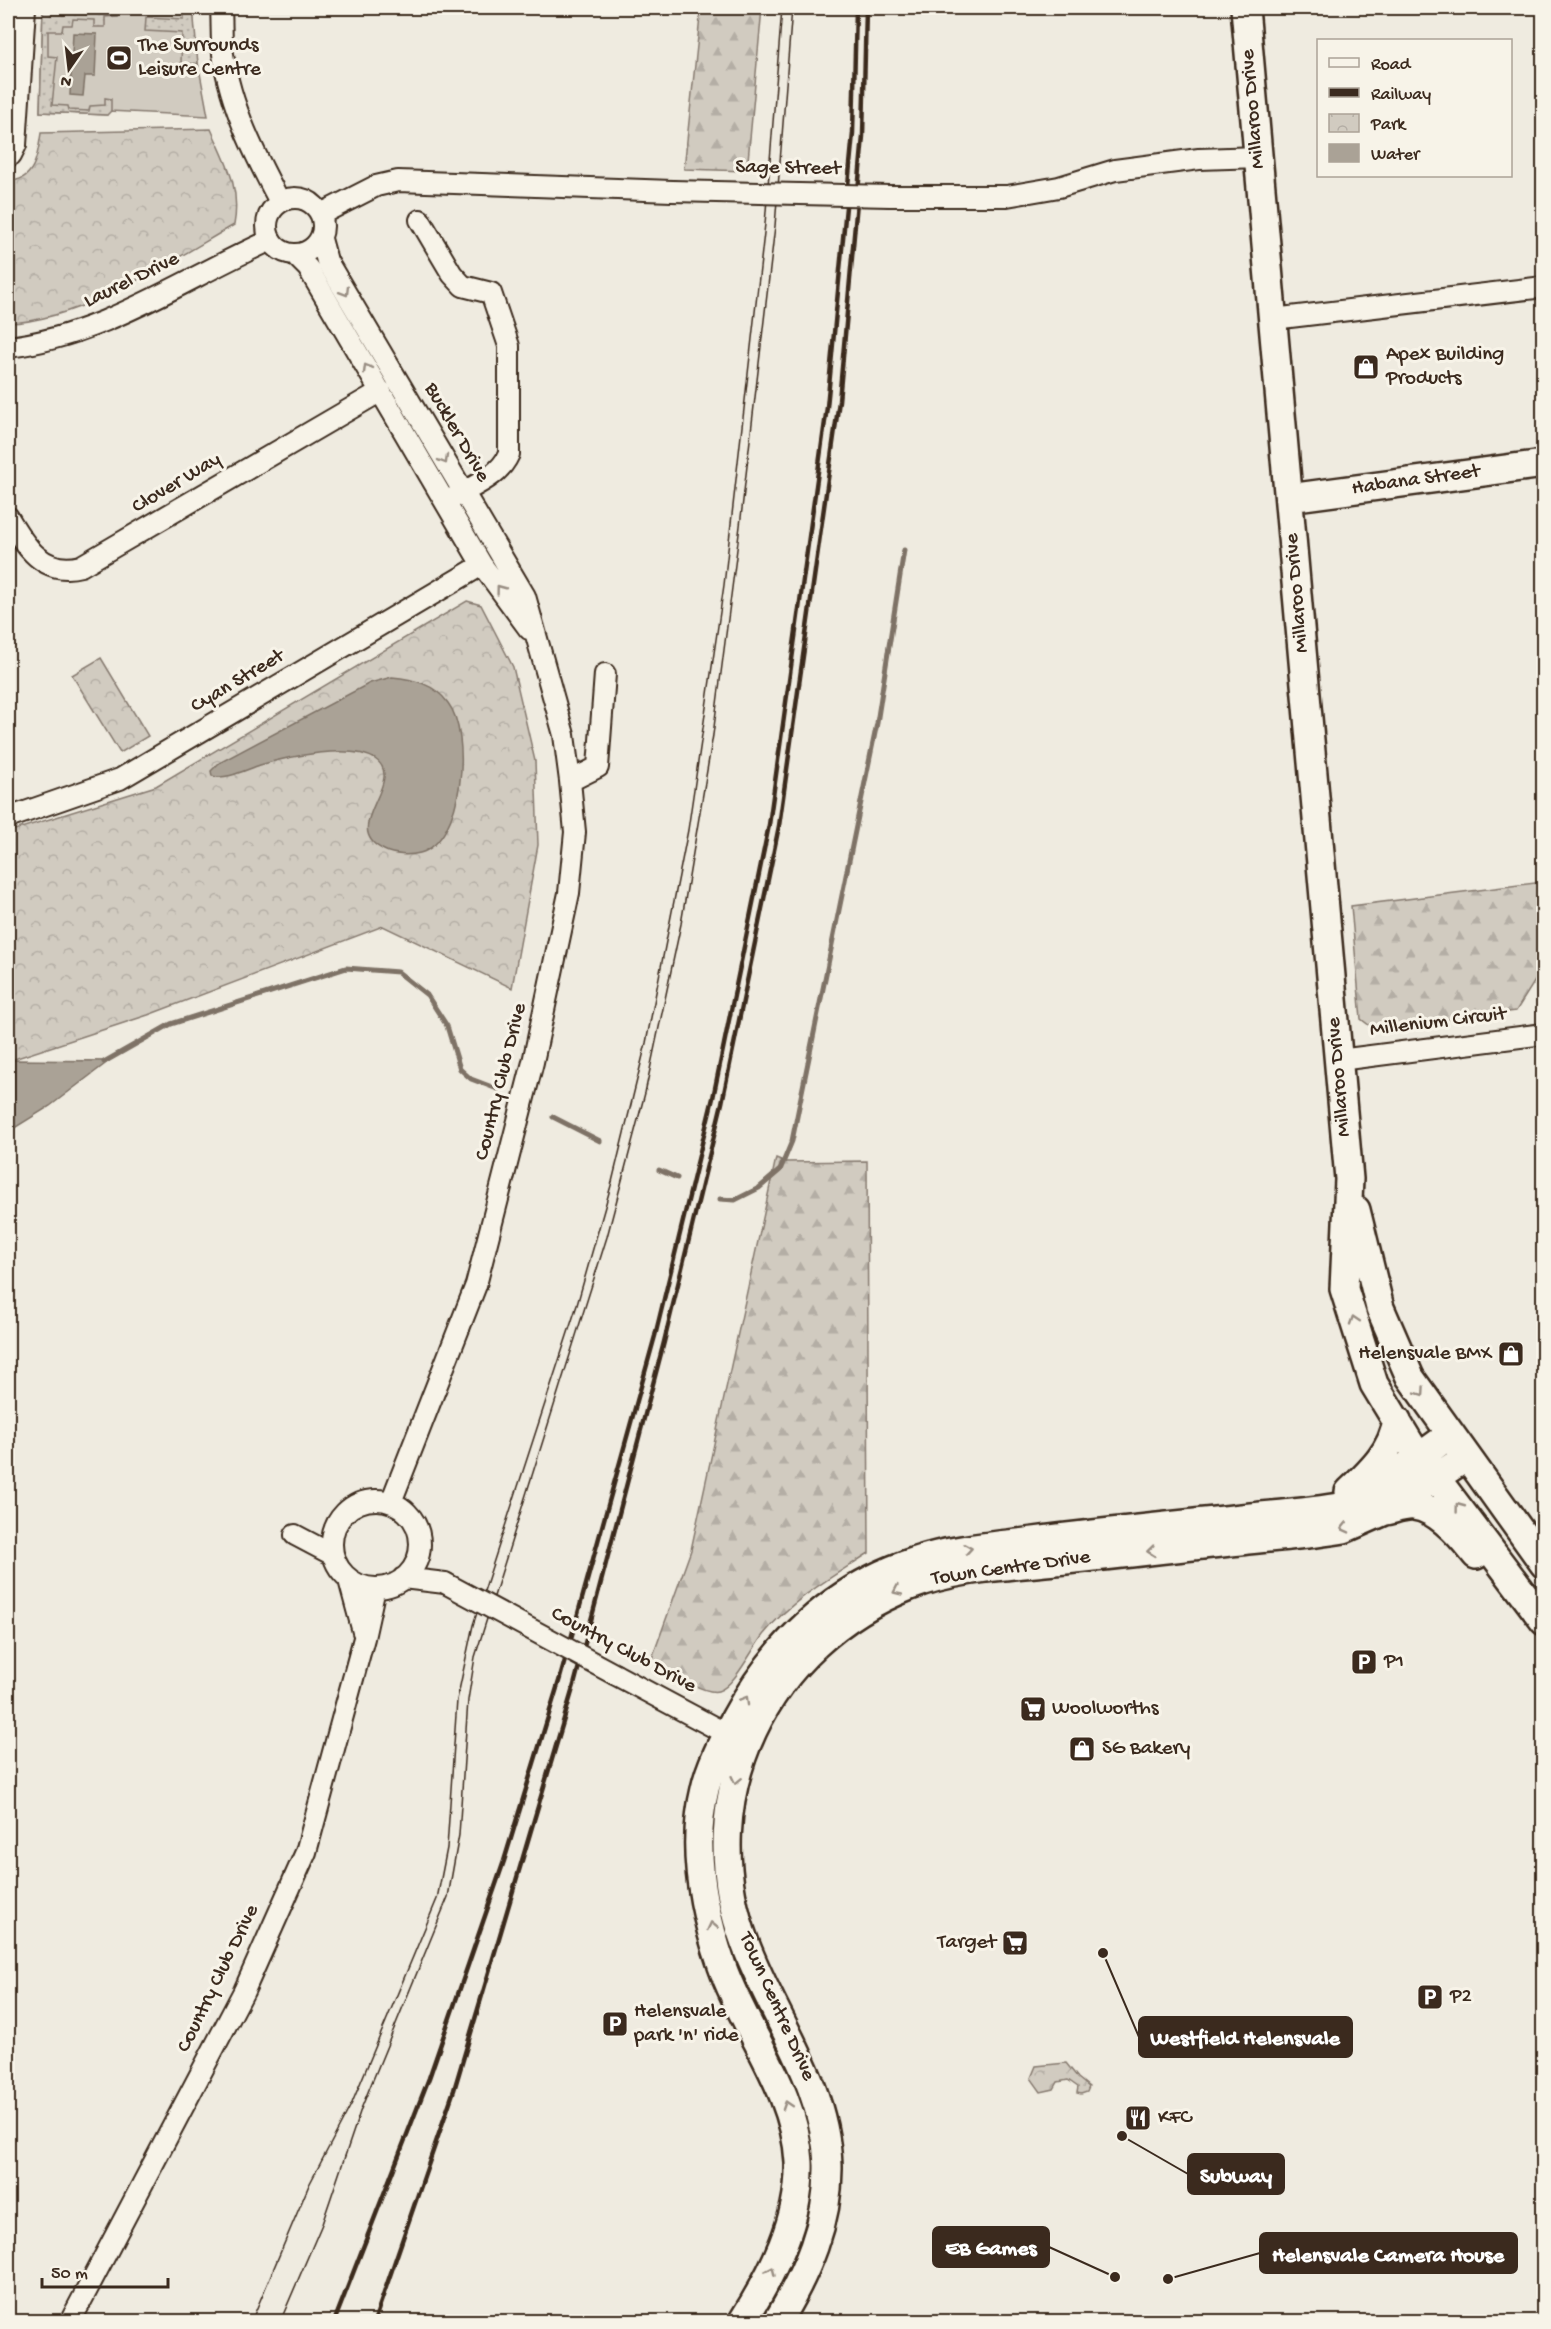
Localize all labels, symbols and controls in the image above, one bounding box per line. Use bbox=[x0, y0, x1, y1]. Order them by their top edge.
place label: The Surrounds Leisure Centre bbox=[137, 34, 262, 83]
north arrow bbox=[39, 39, 99, 99]
legend bbox=[1317, 39, 1512, 177]
sports icon: The Surrounds Leisure Centre bbox=[104, 43, 134, 73]
street label: Millaroo Drive bbox=[1236, 47, 1272, 170]
text: Road bbox=[1371, 55, 1412, 76]
text: N bbox=[58, 70, 74, 91]
text: Railway bbox=[1371, 85, 1431, 106]
text: Park bbox=[1370, 115, 1407, 136]
text: Water bbox=[1371, 145, 1421, 166]
street label: Sage Street bbox=[735, 156, 843, 182]
street label: Laurel Drive bbox=[80, 247, 185, 315]
one-way arrow bbox=[338, 286, 349, 296]
place label: Apex Building Products bbox=[1385, 343, 1504, 392]
shop icon: Apex Building Products bbox=[1351, 352, 1381, 382]
one-way arrow bbox=[363, 364, 375, 374]
street label: Buckler Drive bbox=[417, 378, 495, 488]
street label: Clover Way bbox=[128, 448, 226, 520]
one-way arrow bbox=[437, 454, 448, 464]
street label: Habana Street bbox=[1350, 459, 1484, 502]
street label: Millaroo Drive bbox=[1280, 531, 1316, 654]
one-way arrow bbox=[496, 584, 507, 595]
street label: Cyan Street bbox=[187, 643, 291, 720]
street label: Country Club Drive bbox=[470, 1000, 534, 1163]
street label: Millenium Circuit bbox=[1369, 1002, 1510, 1044]
street label: Millaroo Drive bbox=[1322, 1015, 1358, 1138]
one-way arrow bbox=[1349, 1315, 1361, 1326]
shop icon: Helensvale BMX bbox=[1496, 1339, 1526, 1369]
place label: Helensvale BMX bbox=[1358, 1342, 1493, 1367]
one-way arrow bbox=[1414, 1386, 1425, 1397]
one-way arrow bbox=[1455, 1503, 1466, 1514]
one-way arrow bbox=[1340, 1521, 1350, 1534]
one-way arrow bbox=[963, 1544, 972, 1556]
one-way arrow bbox=[1146, 1544, 1156, 1556]
street label: Town Centre Drive bbox=[929, 1545, 1093, 1593]
one-way arrow bbox=[893, 1584, 904, 1596]
street label: Country Club Drive bbox=[546, 1602, 701, 1700]
parking icon: P1 bbox=[1349, 1647, 1379, 1677]
place label: P1 bbox=[1383, 1650, 1404, 1675]
supermarket icon: Woolworths bbox=[1018, 1694, 1048, 1724]
one-way arrow bbox=[738, 1696, 750, 1706]
place label: Woolworths bbox=[1052, 1697, 1160, 1722]
shop icon: SG Bakery bbox=[1067, 1734, 1097, 1764]
place label: SG Bakery bbox=[1102, 1737, 1190, 1762]
one-way arrow bbox=[730, 1774, 743, 1784]
street label: Country Club Drive bbox=[172, 1900, 266, 2057]
one-way arrow bbox=[706, 1921, 719, 1931]
street label: Town Centre Drive bbox=[732, 1928, 820, 2086]
supermarket icon: Target bbox=[1000, 1928, 1030, 1958]
place label: Target bbox=[936, 1931, 998, 1956]
parking icon: P2 bbox=[1415, 1982, 1445, 2012]
place label: P2 bbox=[1449, 1985, 1472, 2010]
place label: Helensvale park 'n' ride bbox=[633, 2000, 740, 2049]
parking icon: Helensvale park 'n' ride bbox=[600, 2009, 630, 2039]
callout: Westfield Helensvale bbox=[1139, 2017, 1352, 2057]
text: Westfield Helensvale bbox=[1149, 2027, 1341, 2053]
one-way arrow bbox=[782, 2100, 794, 2111]
restaurant icon: KFC bbox=[1123, 2103, 1153, 2133]
place label: KFC bbox=[1158, 2106, 1193, 2131]
callout: Subway bbox=[1188, 2154, 1284, 2194]
text: Subway bbox=[1200, 2165, 1272, 2191]
callout: EB Games bbox=[933, 2227, 1049, 2267]
callout: Helensvale Camera House bbox=[1260, 2233, 1517, 2273]
text: EB Games bbox=[945, 2237, 1039, 2263]
text: Helensvale Camera House bbox=[1272, 2244, 1505, 2270]
scale bar bbox=[42, 2251, 168, 2289]
text: 50 m bbox=[51, 2264, 88, 2285]
one-way arrow bbox=[764, 2267, 776, 2278]

